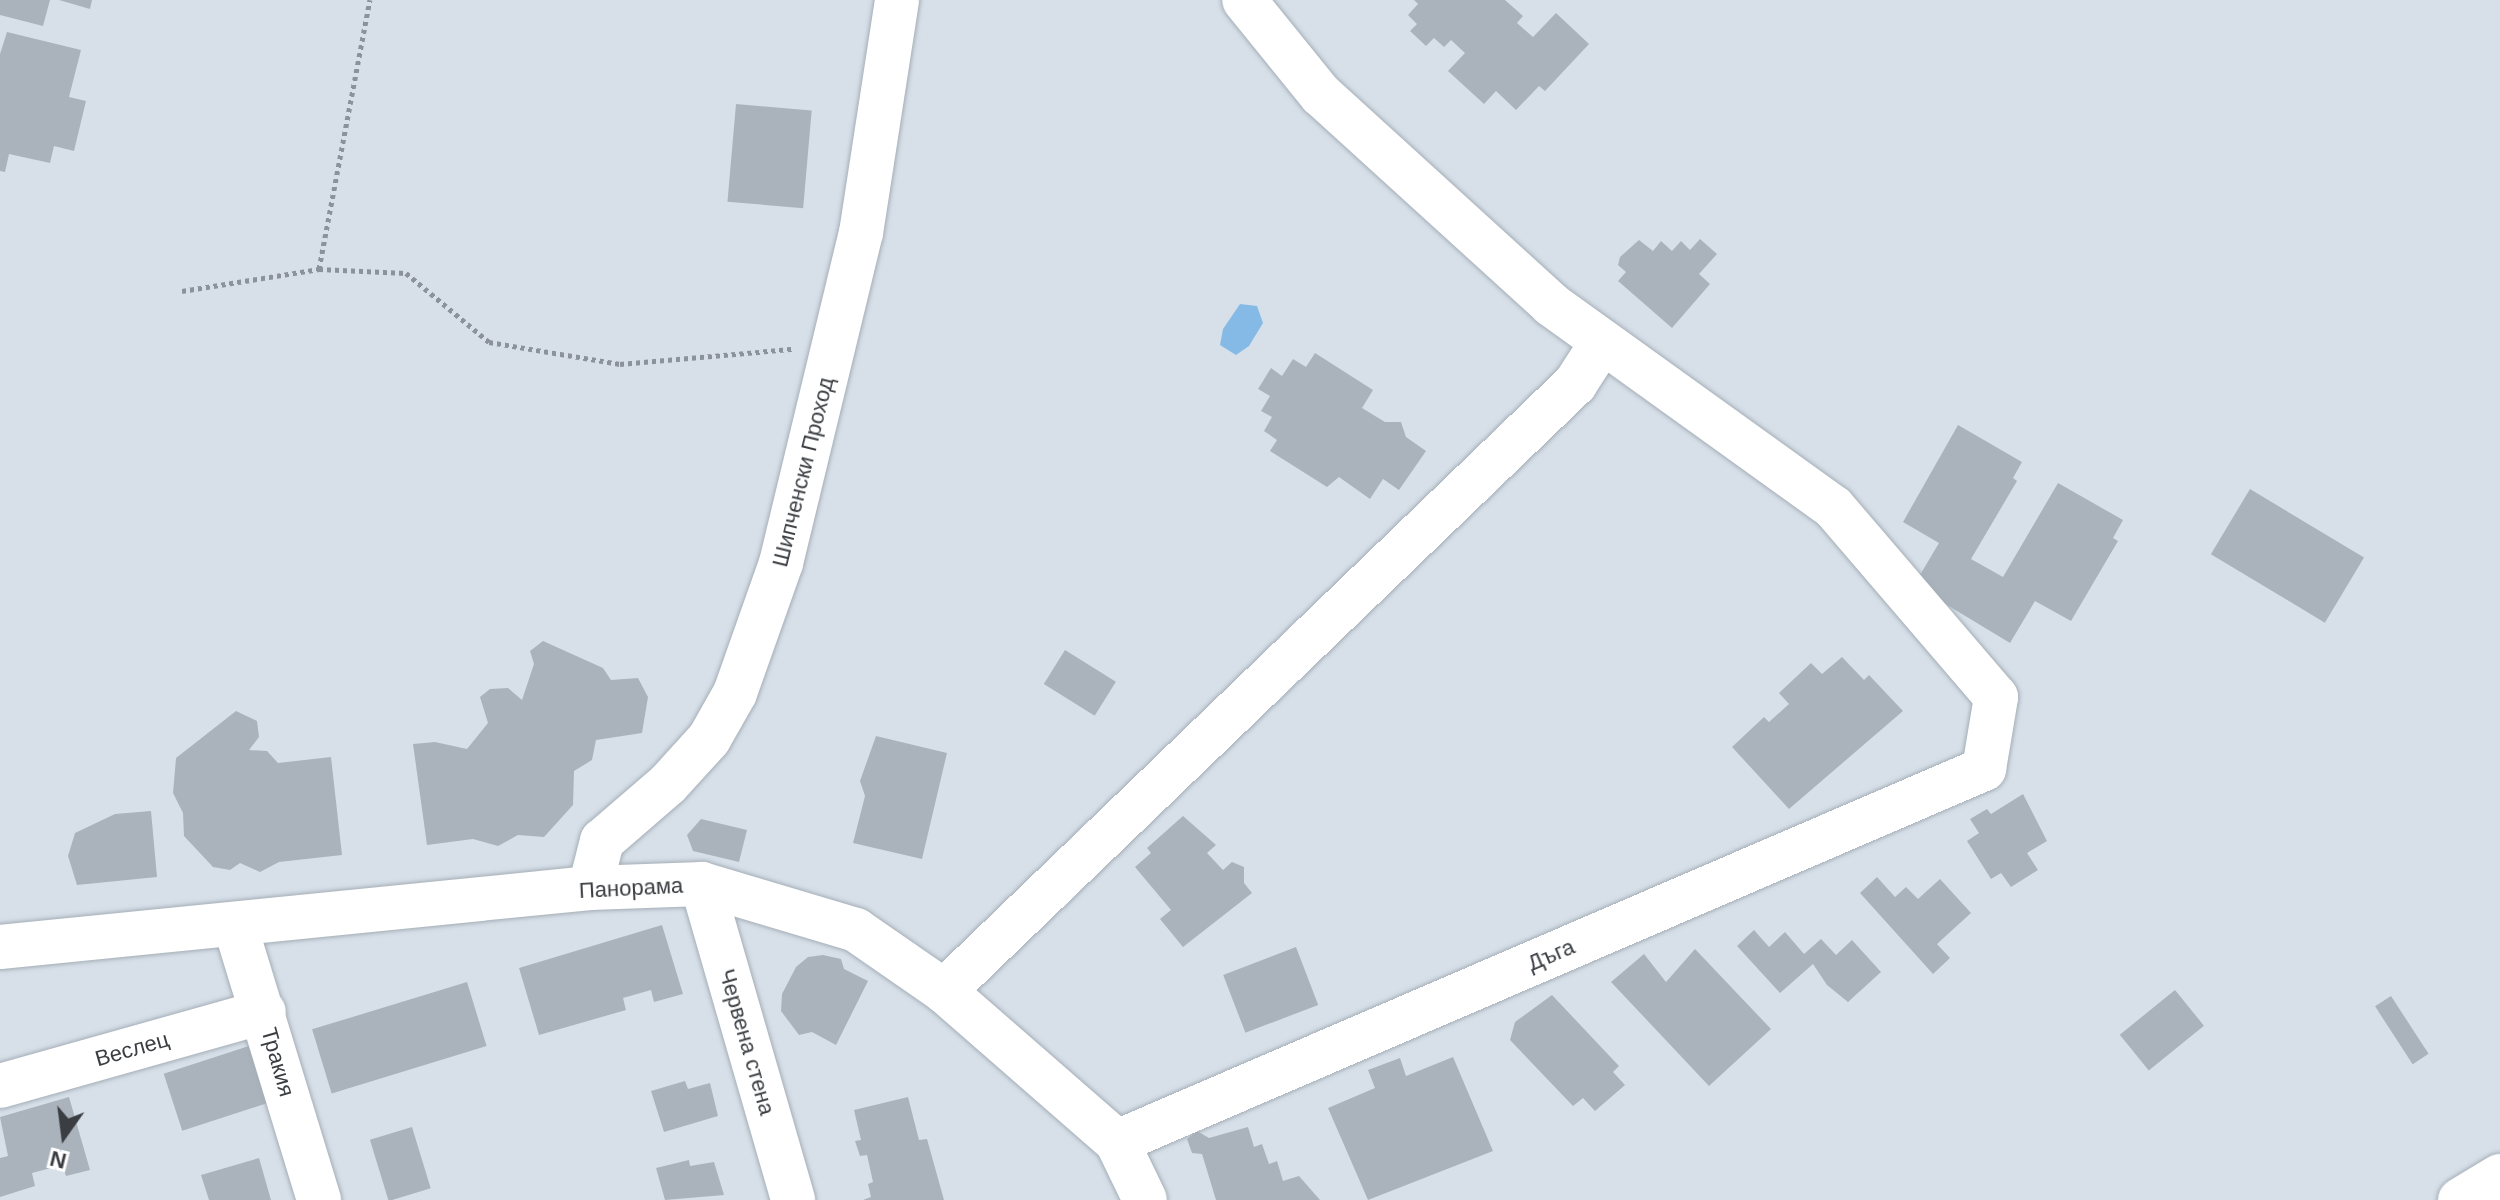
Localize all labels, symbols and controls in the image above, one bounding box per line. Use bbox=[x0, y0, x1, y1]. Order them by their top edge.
street label: Шипченски Проход bbox=[767, 374, 839, 570]
street label: Панорама bbox=[578, 872, 684, 904]
street label: Дъга bbox=[1524, 933, 1578, 977]
street label: Червена стена bbox=[714, 966, 780, 1118]
street label: Тракия bbox=[256, 1024, 300, 1100]
street label: Веслец bbox=[92, 1026, 172, 1072]
north arrow bbox=[24, 1096, 104, 1176]
text: N bbox=[47, 1146, 69, 1174]

